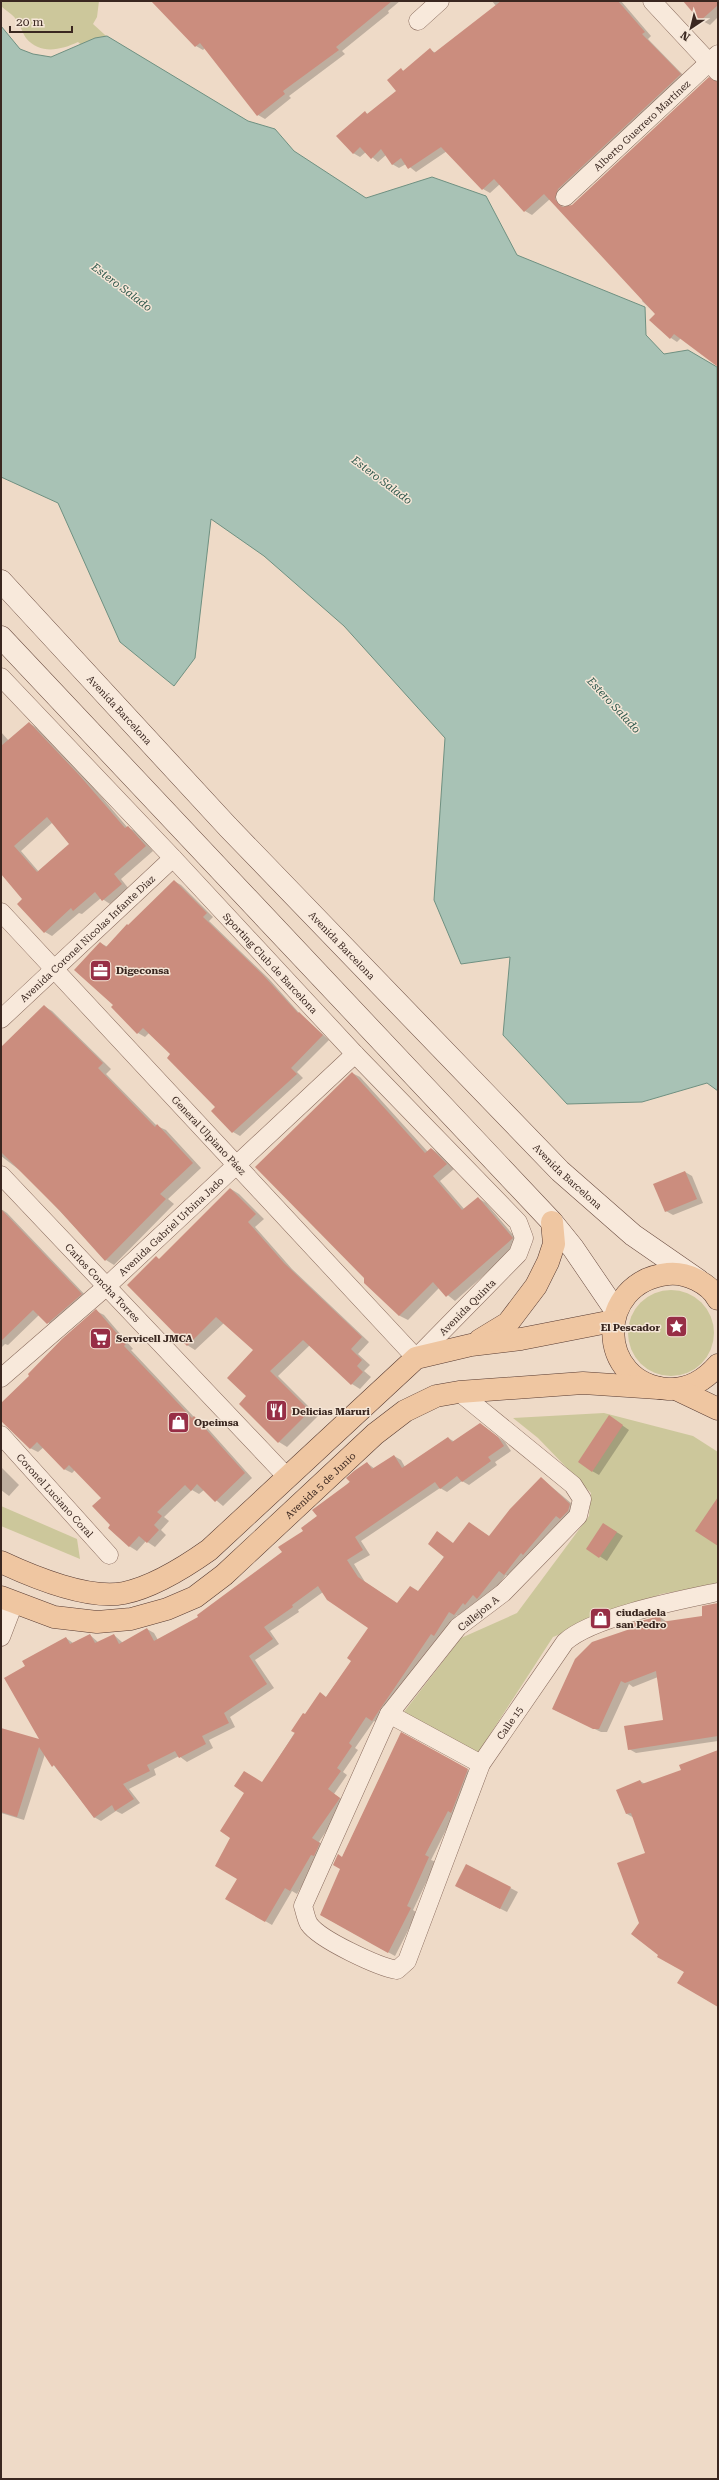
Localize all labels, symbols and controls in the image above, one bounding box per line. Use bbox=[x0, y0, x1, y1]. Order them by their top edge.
scale bar bbox=[10, 8, 72, 34]
north arrow bbox=[671, 8, 711, 48]
text: 20 m bbox=[16, 15, 43, 29]
text: N bbox=[678, 28, 693, 44]
street label: Alberto Guerrero Martínez bbox=[592, 78, 693, 173]
water label: Estero Salado bbox=[88, 260, 154, 314]
water label: Estero Salado bbox=[348, 453, 414, 507]
street label: Avenida Barcelona bbox=[85, 673, 154, 747]
water label: Estero Salado bbox=[584, 674, 643, 736]
street label: Avenida Coronel Nicolas Infante Diaz bbox=[18, 873, 157, 1004]
street label: Avenida Barcelona bbox=[307, 909, 377, 982]
street label: Sporting Club de Barcelona bbox=[221, 911, 320, 1016]
office icon: Digeconsa bbox=[88, 957, 114, 983]
place label: Digeconsa bbox=[116, 965, 169, 976]
street label: General Ulpiano Páez bbox=[169, 1094, 248, 1177]
street label: Avenida Barcelona bbox=[531, 1142, 604, 1212]
street label: Avenida Gabriel Urbina Jado bbox=[117, 1175, 226, 1278]
street label: Carlos Concha Torres bbox=[63, 1241, 142, 1324]
street label: Avenida Quinta bbox=[437, 1277, 498, 1338]
place icon: El Pescador bbox=[663, 1314, 689, 1340]
place label: El Pescador bbox=[601, 1322, 660, 1333]
supermarket icon: Servicell JMCA bbox=[88, 1325, 114, 1351]
place label: Servicell JMCA bbox=[116, 1333, 194, 1344]
restaurant icon: Delicias Maruri bbox=[264, 1398, 290, 1424]
place label: Delicias Maruri bbox=[292, 1406, 370, 1417]
shop icon: Opeimsa bbox=[165, 1409, 191, 1435]
place label: Opeimsa bbox=[194, 1417, 239, 1428]
street label: Avenida 5 de Junio bbox=[283, 1450, 358, 1521]
street label: Coronel Luciano Coral bbox=[14, 1451, 95, 1540]
street label: Callejon A bbox=[456, 1594, 501, 1633]
shop icon: ciudadela san Pedro bbox=[588, 1605, 614, 1631]
place label: ciudadela san Pedro bbox=[616, 1607, 667, 1630]
street label: Calle 15 bbox=[495, 1704, 525, 1742]

